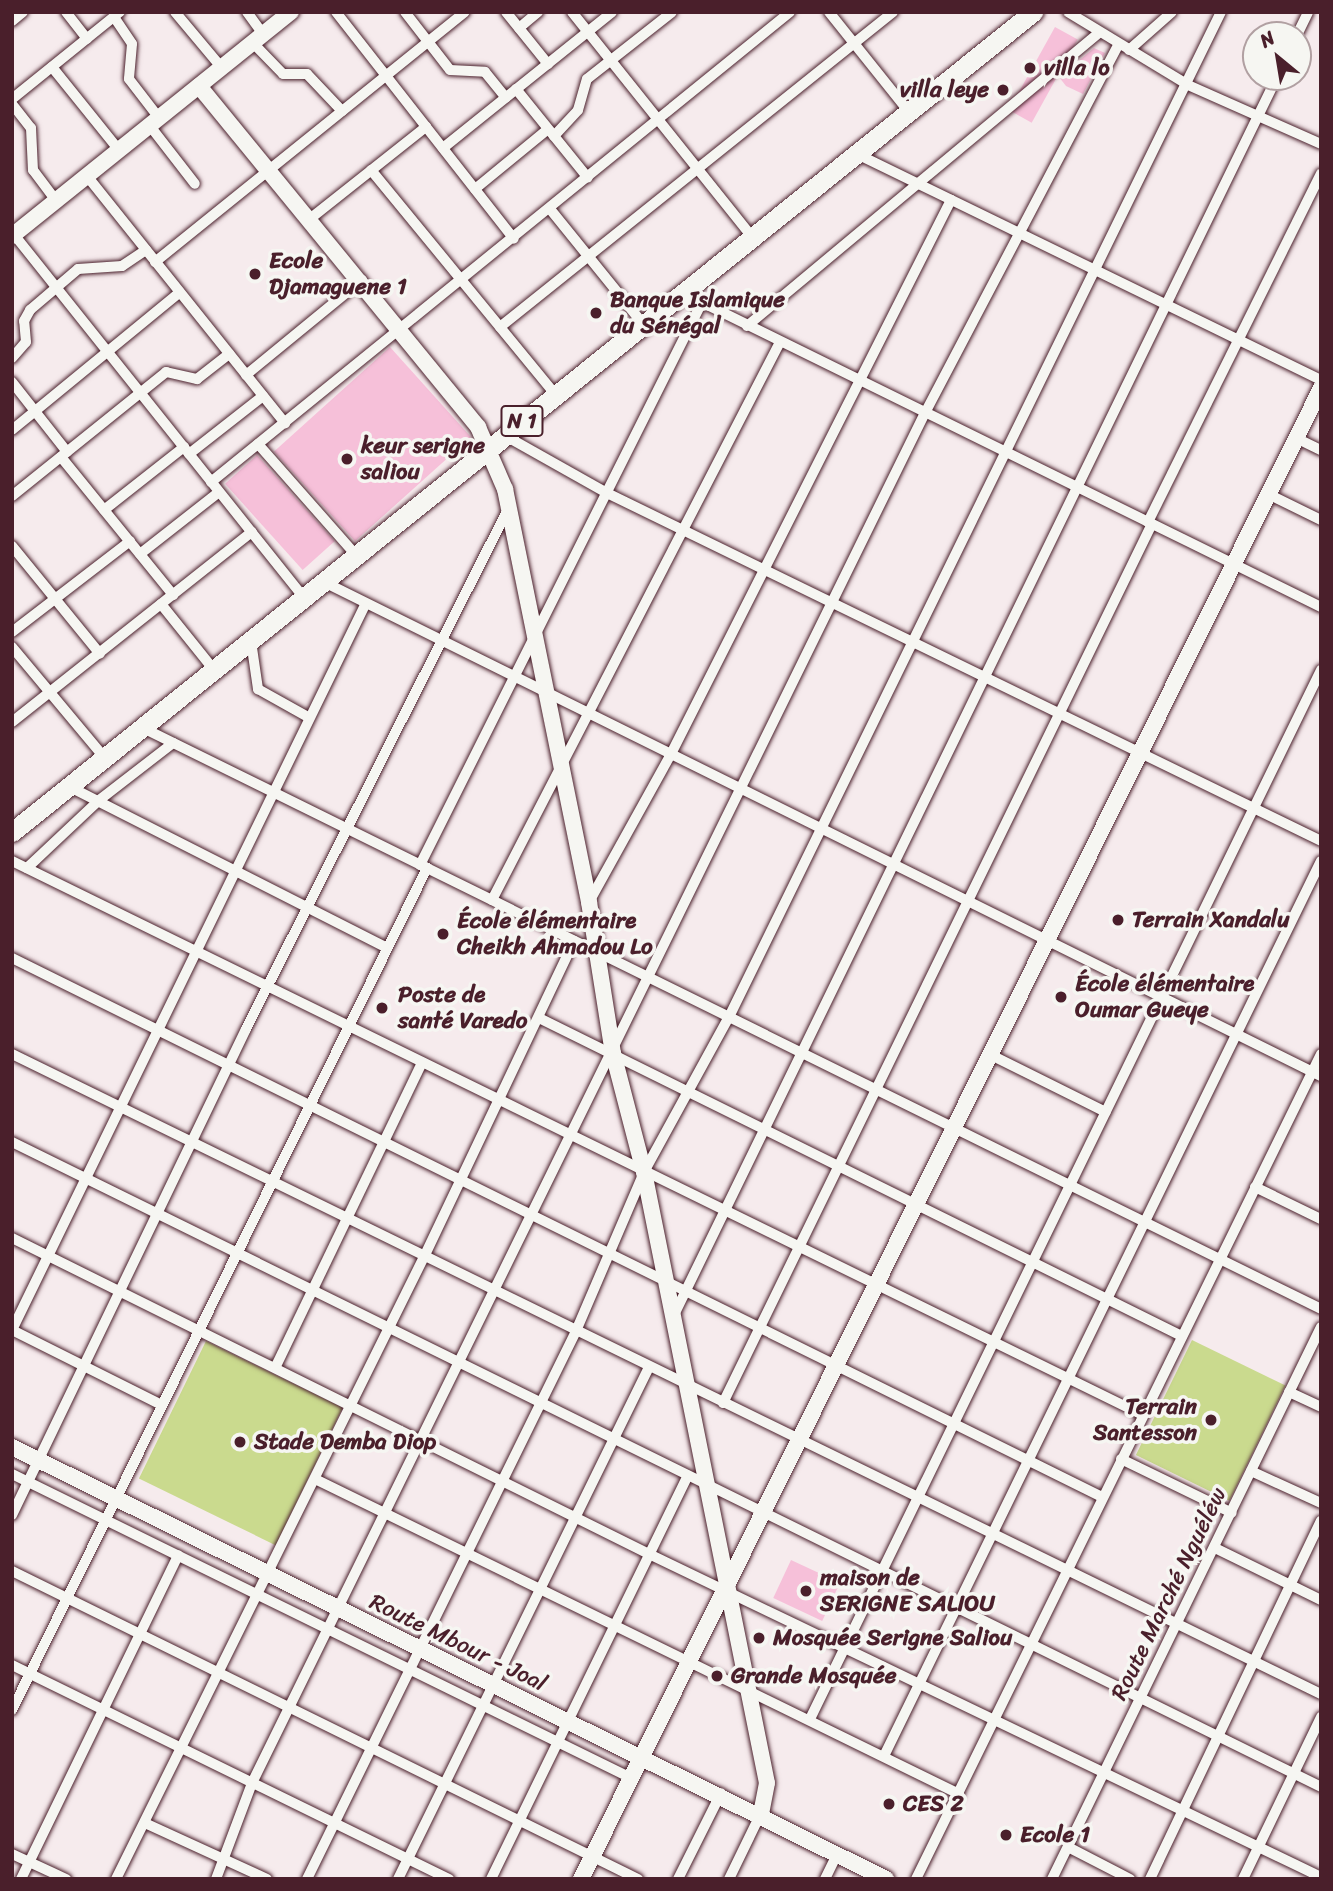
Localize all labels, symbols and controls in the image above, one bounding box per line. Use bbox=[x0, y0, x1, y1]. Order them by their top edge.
north arrow bbox=[1242, 21, 1312, 91]
text: N bbox=[1253, 22, 1281, 57]
place label: villa lo bbox=[1044, 54, 1110, 82]
marker: villa lo bbox=[1022, 60, 1038, 76]
place label: villa leye bbox=[899, 76, 989, 104]
marker: villa leye bbox=[995, 82, 1011, 98]
place label: Ecole Djamaguene 1 bbox=[269, 247, 407, 301]
marker: Ecole Djamaguene 1 bbox=[247, 266, 263, 282]
place label: Banque Islamique du Sénégal bbox=[610, 286, 786, 340]
marker: Banque Islamique du Sénégal bbox=[588, 305, 604, 321]
road number: N 1 bbox=[499, 404, 545, 438]
place label: keur serigne saliou bbox=[361, 432, 486, 486]
marker: keur serigne saliou bbox=[339, 451, 355, 467]
place label: Terrain Xandalu bbox=[1132, 906, 1290, 934]
place label: École élémentaire Cheikh Ahmadou Lo bbox=[457, 907, 653, 961]
marker: Terrain Xandalu bbox=[1110, 912, 1126, 928]
marker: École élémentaire Cheikh Ahmadou Lo bbox=[435, 926, 451, 942]
place label: École élémentaire Oumar Gueye bbox=[1075, 970, 1257, 1024]
place label: Poste de santé Varedo bbox=[398, 981, 528, 1035]
marker: École élémentaire Oumar Gueye bbox=[1053, 989, 1069, 1005]
marker: Poste de santé Varedo bbox=[372, 998, 392, 1018]
place label: Terrain Santesson bbox=[1093, 1393, 1197, 1447]
marker: Terrain Santesson bbox=[1203, 1412, 1219, 1428]
place label: Stade Demba Diop bbox=[254, 1428, 437, 1456]
marker: Stade Demba Diop bbox=[232, 1434, 248, 1450]
street label: Route Marché Nguéléw bbox=[1106, 1484, 1232, 1704]
place label: maison de SERIGNE SALIOU bbox=[820, 1564, 995, 1618]
marker: maison de SERIGNE SALIOU bbox=[798, 1583, 814, 1599]
street label: Route Mbour - Joal bbox=[365, 1588, 551, 1698]
place label: Mosquée Serigne Saliou bbox=[773, 1624, 1012, 1652]
marker: Mosquée Serigne Saliou bbox=[751, 1630, 767, 1646]
place label: Grande Mosquée bbox=[731, 1662, 896, 1690]
marker: Grande Mosquée bbox=[709, 1668, 725, 1684]
place label: CES 2 bbox=[903, 1790, 964, 1818]
marker: CES 2 bbox=[881, 1796, 897, 1812]
place label: Ecole 1 bbox=[1020, 1821, 1090, 1849]
marker: Ecole 1 bbox=[998, 1827, 1014, 1843]

